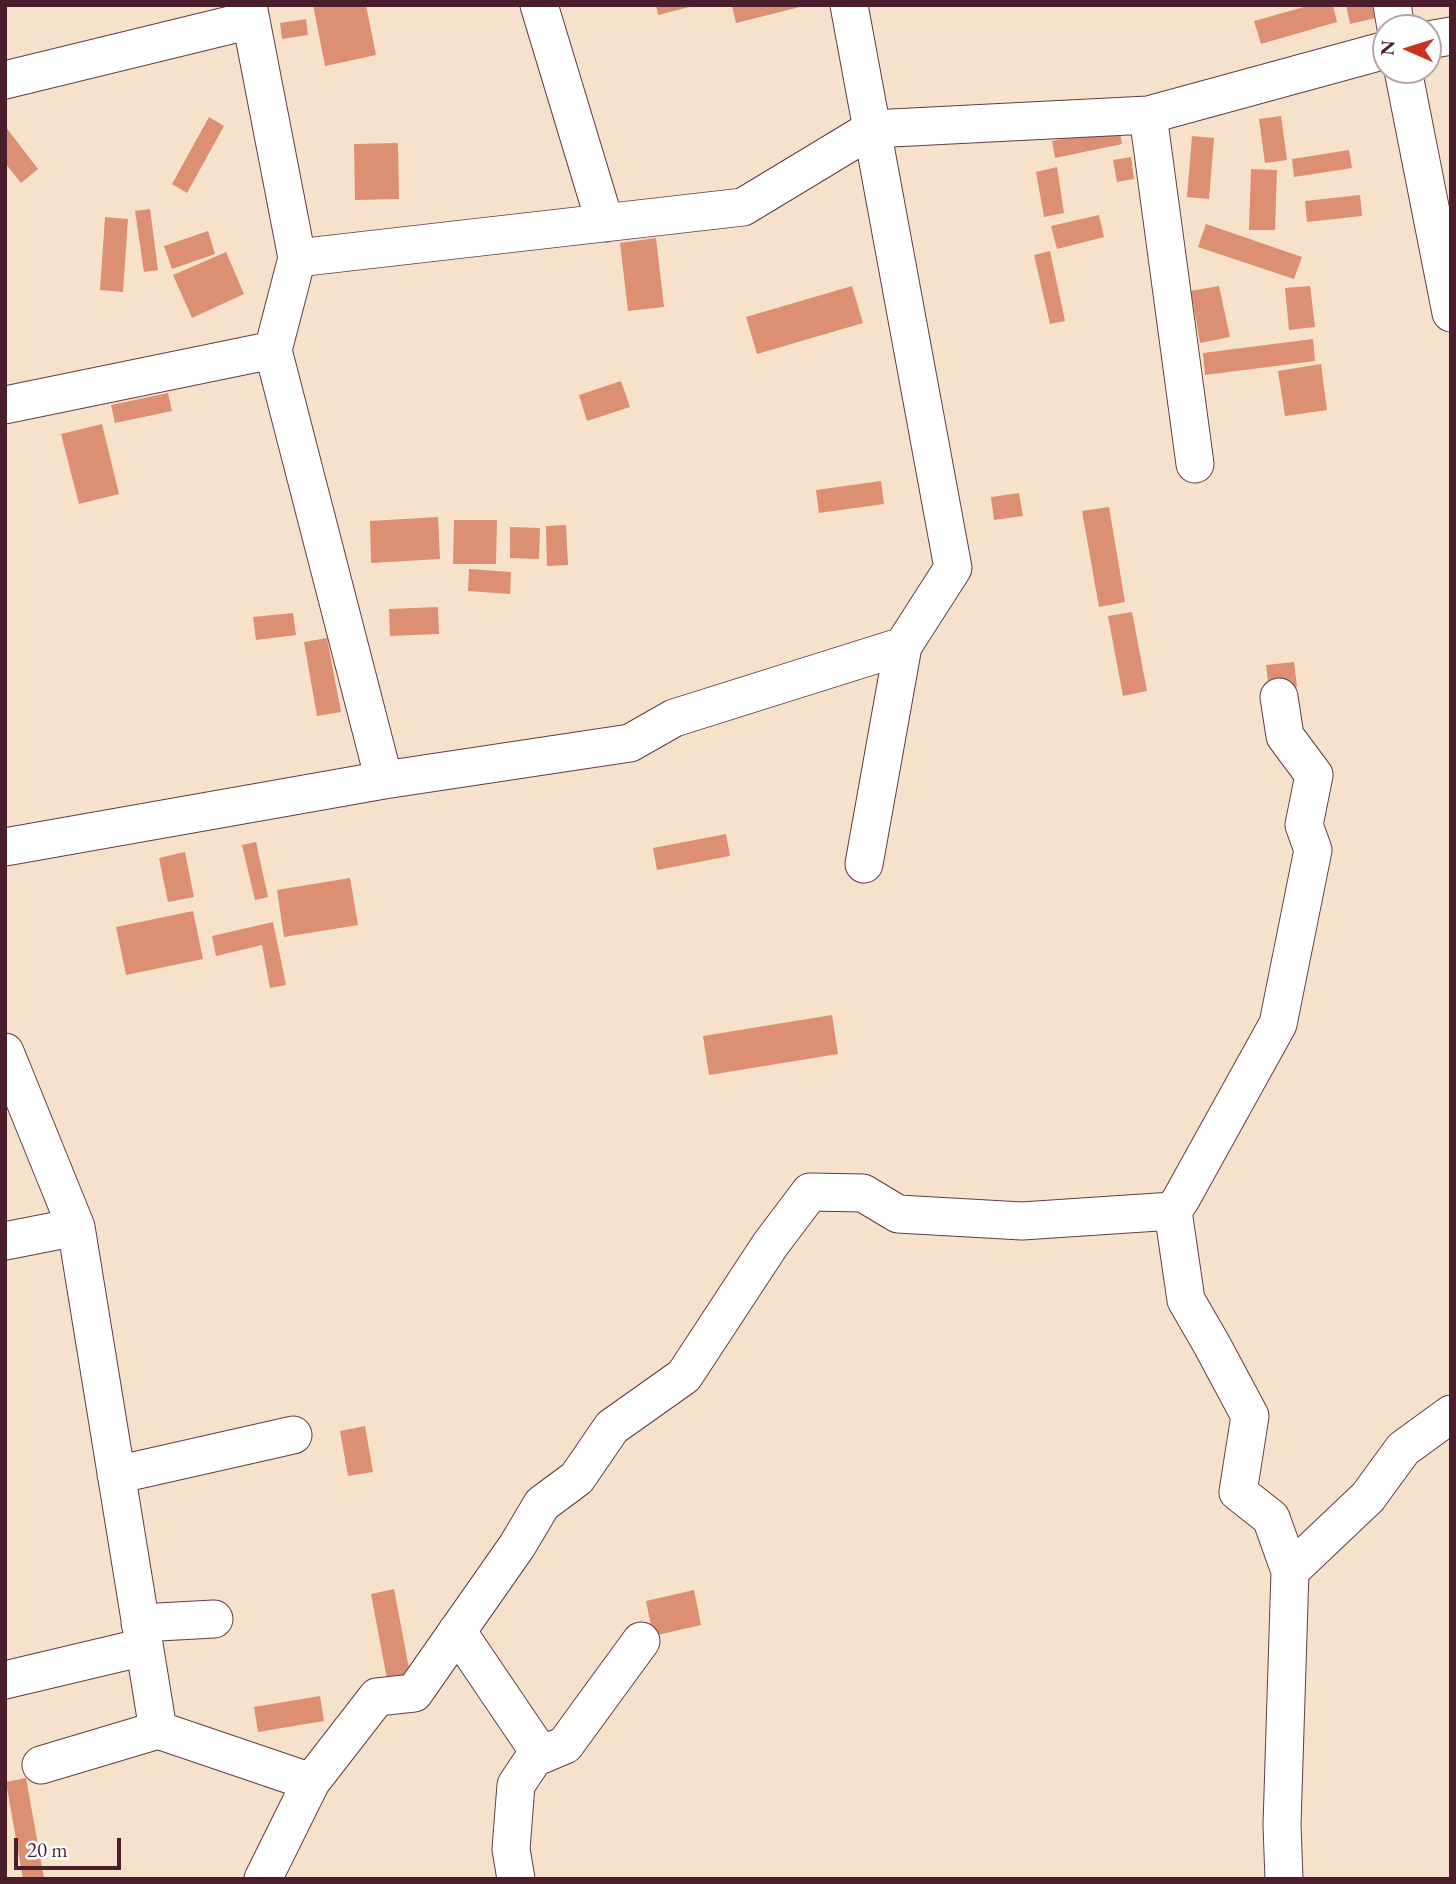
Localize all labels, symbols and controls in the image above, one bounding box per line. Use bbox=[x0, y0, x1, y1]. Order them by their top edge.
north arrow bbox=[1372, 14, 1442, 84]
text: N bbox=[1375, 40, 1400, 56]
scale bar bbox=[18, 1825, 124, 1869]
text: 20 m bbox=[27, 1836, 68, 1863]

